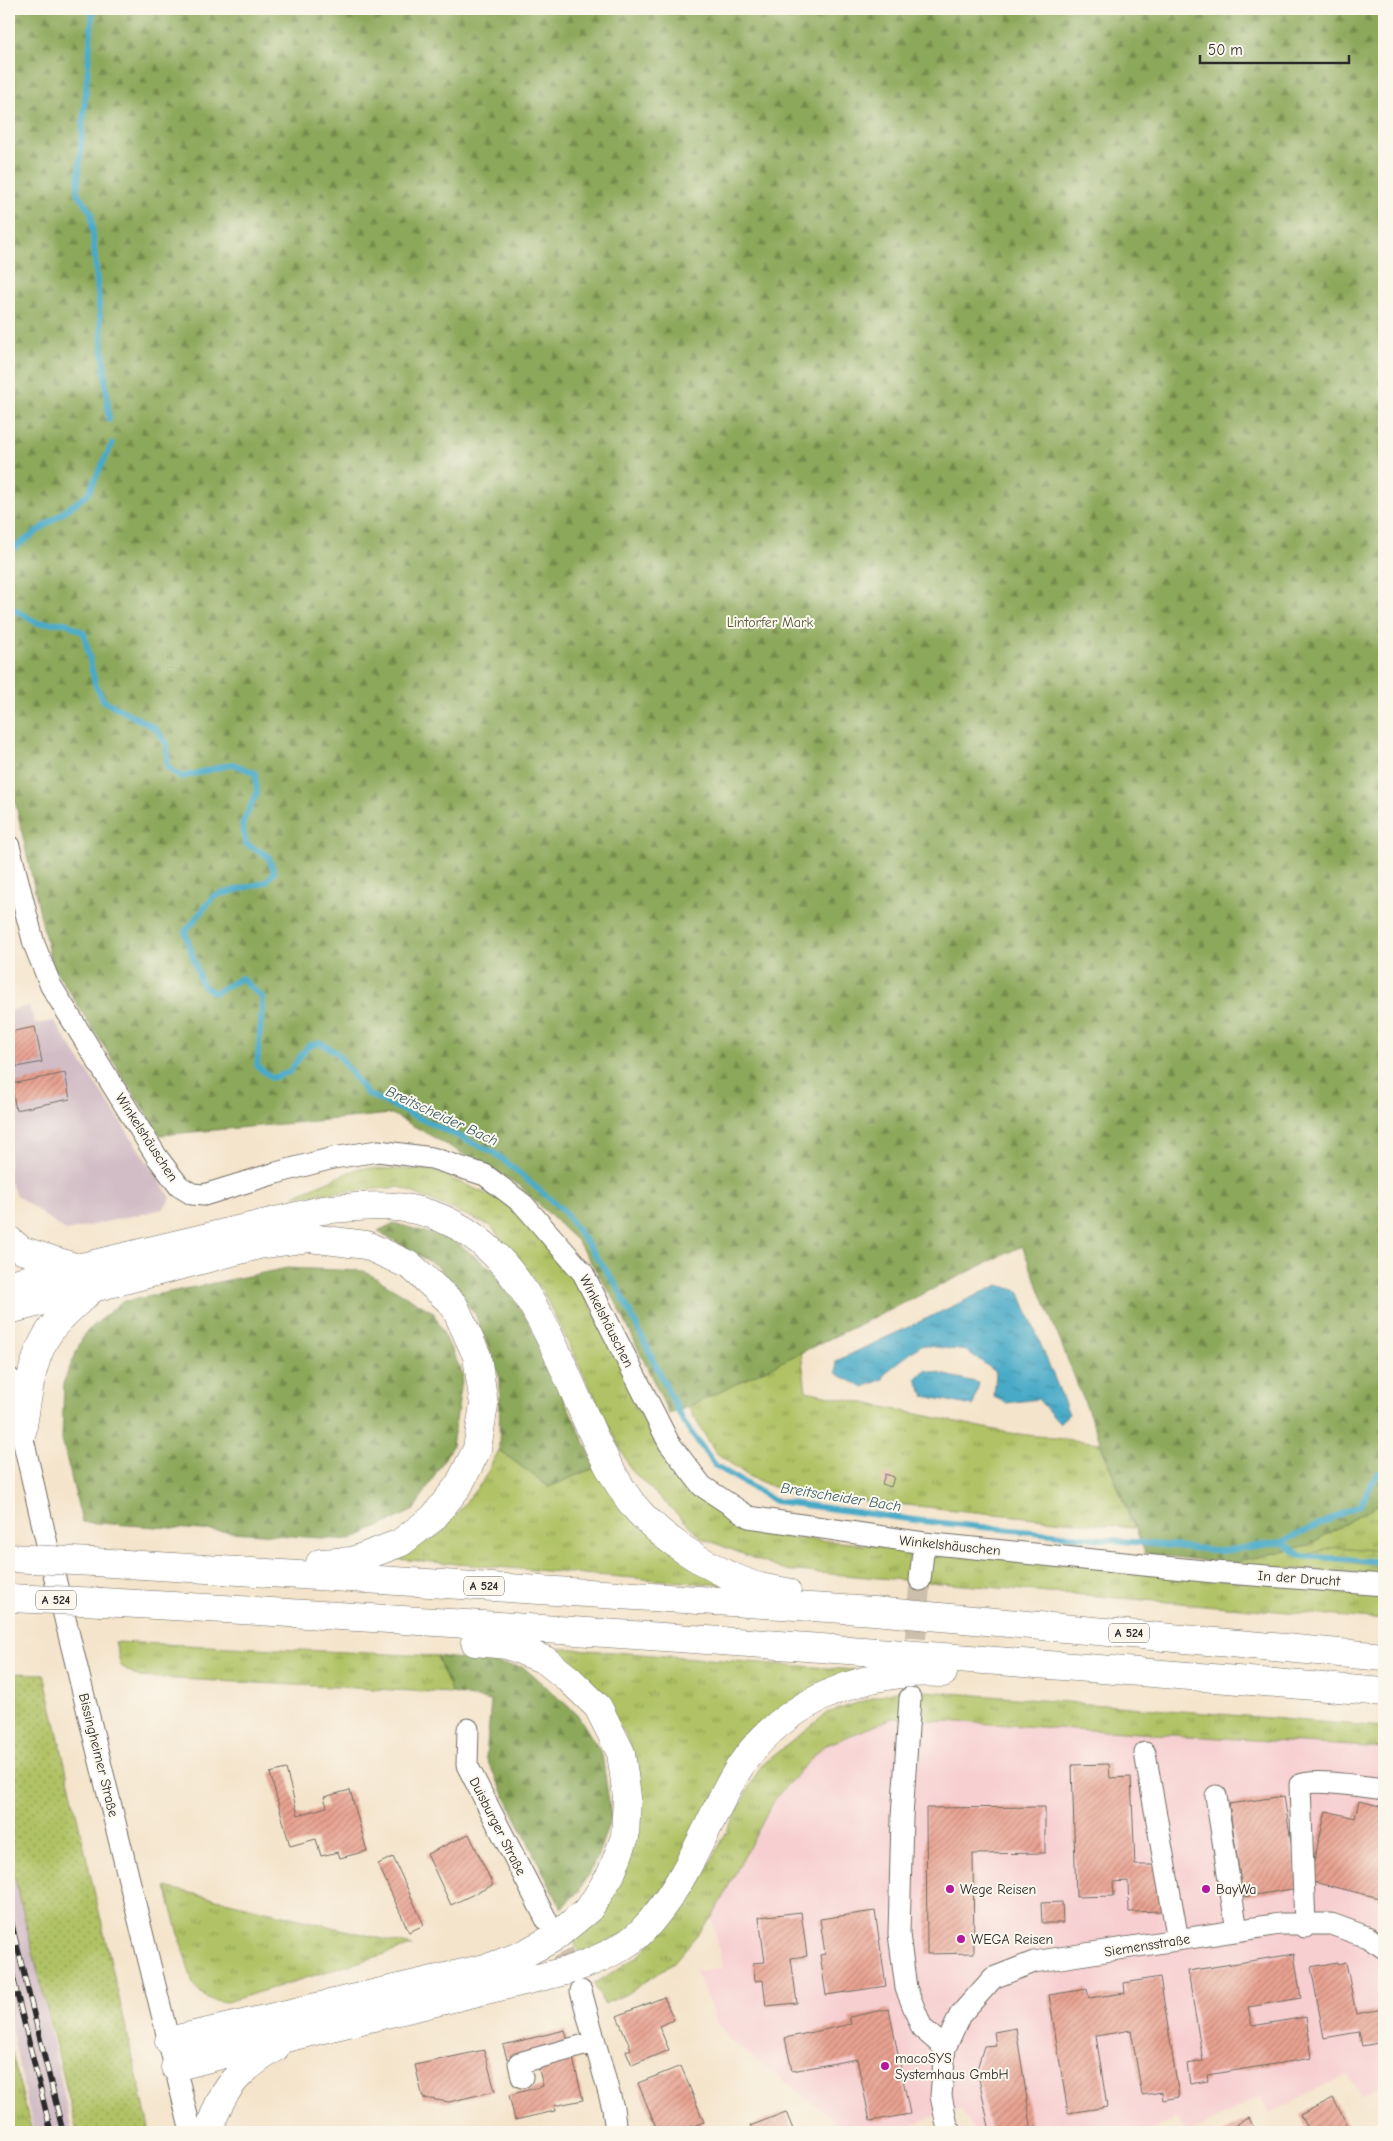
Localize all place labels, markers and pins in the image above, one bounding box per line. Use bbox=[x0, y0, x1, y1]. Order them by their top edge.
place label: Wege Reisen bbox=[960, 1881, 1036, 1898]
place label: BayWa bbox=[1216, 1881, 1257, 1898]
marker: Wege Reisen bbox=[944, 1883, 956, 1895]
marker: BayWa bbox=[1200, 1883, 1212, 1895]
place label: WEGA Reisen bbox=[971, 1931, 1053, 1948]
marker: WEGA Reisen bbox=[955, 1933, 967, 1945]
place label: macoSYS Systemhaus GmbH bbox=[895, 2050, 1009, 2083]
marker: macoSYS Systemhaus GmbH bbox=[879, 2060, 891, 2072]

